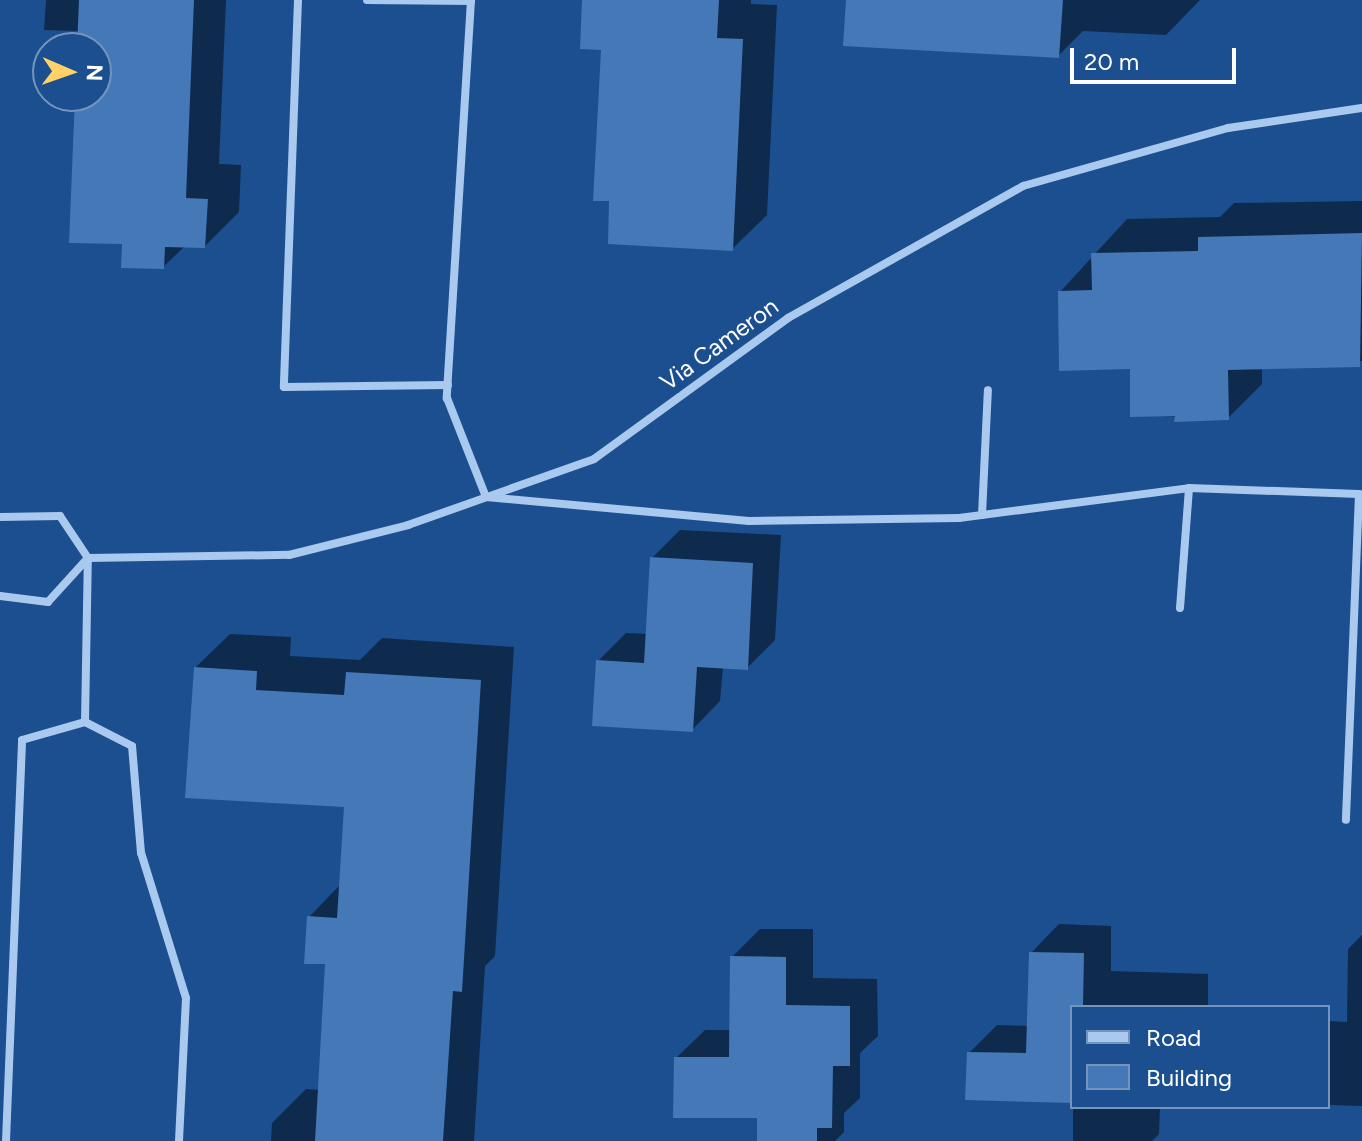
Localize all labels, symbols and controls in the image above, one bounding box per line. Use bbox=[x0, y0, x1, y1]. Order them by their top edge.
north arrow bbox=[32, 32, 112, 112]
scale bar bbox=[1074, 32, 1240, 82]
text: 20 m bbox=[1084, 47, 1139, 76]
text: N bbox=[81, 64, 108, 82]
street label: Via Cameron bbox=[654, 292, 784, 396]
legend bbox=[1070, 1005, 1330, 1109]
text: Road bbox=[1146, 1023, 1201, 1052]
text: Building bbox=[1146, 1063, 1232, 1092]

